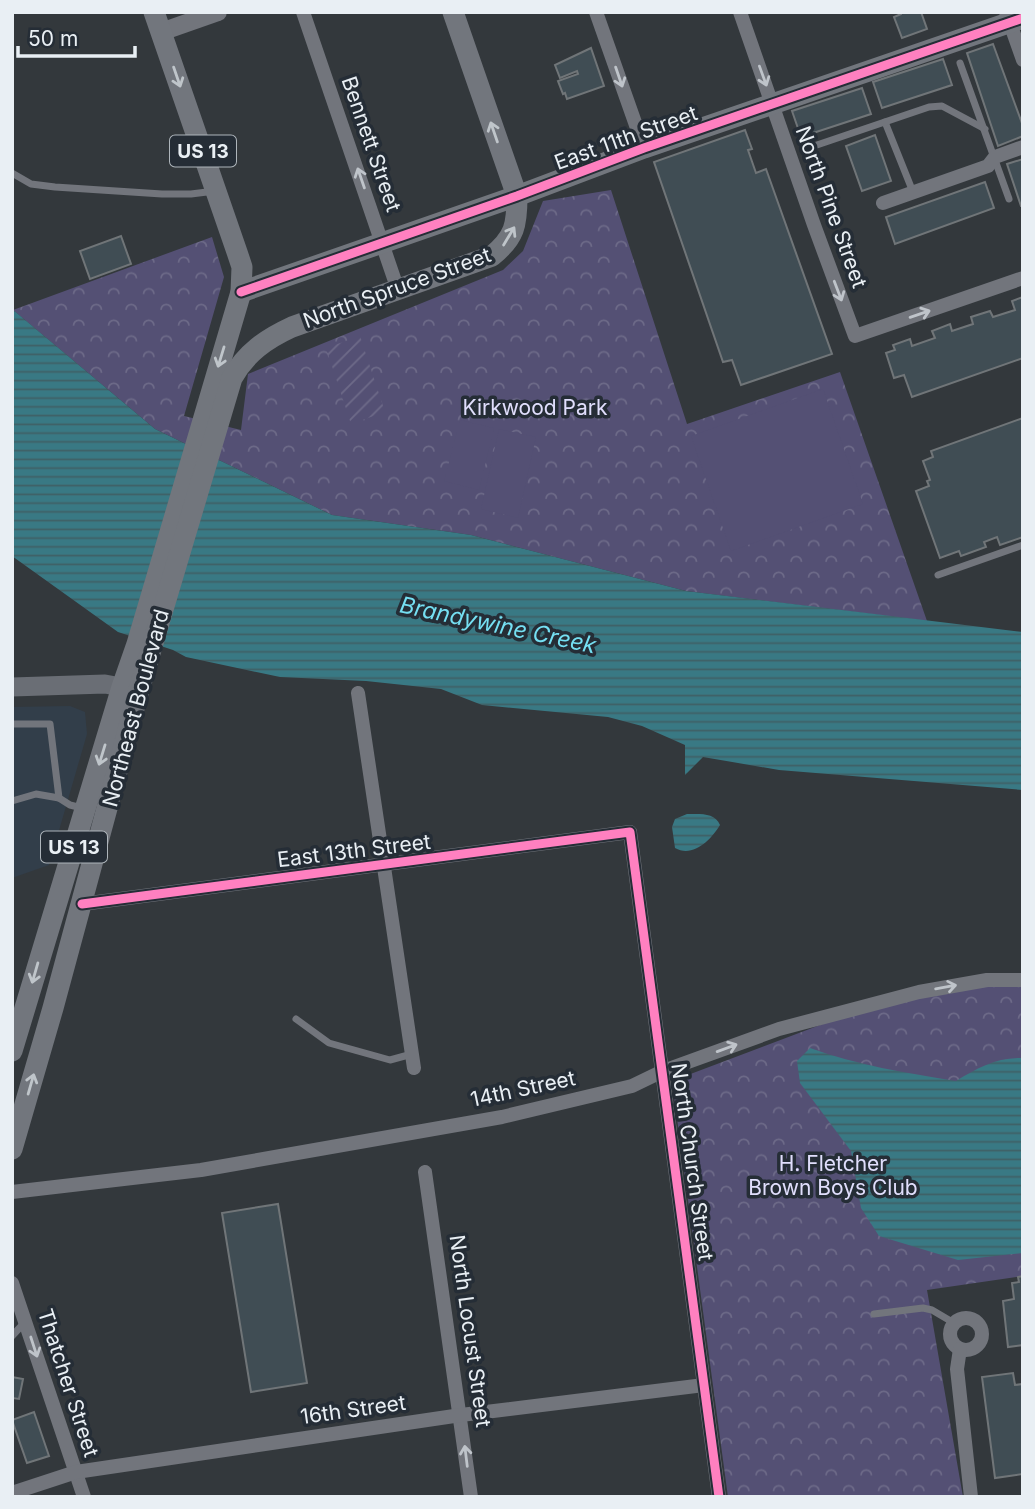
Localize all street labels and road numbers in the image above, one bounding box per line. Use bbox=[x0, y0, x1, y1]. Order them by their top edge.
street label: Bennett Street bbox=[337, 73, 406, 215]
street label: East 11th Street bbox=[551, 100, 701, 175]
street label: North Pine Street bbox=[791, 123, 872, 291]
road number: US 13 bbox=[170, 136, 236, 167]
street label: North Spruce Street bbox=[300, 242, 494, 333]
street label: Northeast Boulevard bbox=[97, 606, 174, 809]
street label: East 13th Street bbox=[276, 829, 432, 872]
road number: US 13 bbox=[41, 832, 107, 862]
street label: North Church Street bbox=[666, 1062, 719, 1262]
street label: 14th Street bbox=[468, 1065, 578, 1112]
street label: North Locust Street bbox=[445, 1233, 496, 1429]
street label: Thatcher Street bbox=[33, 1306, 104, 1460]
street label: 16th Street bbox=[299, 1390, 407, 1429]

